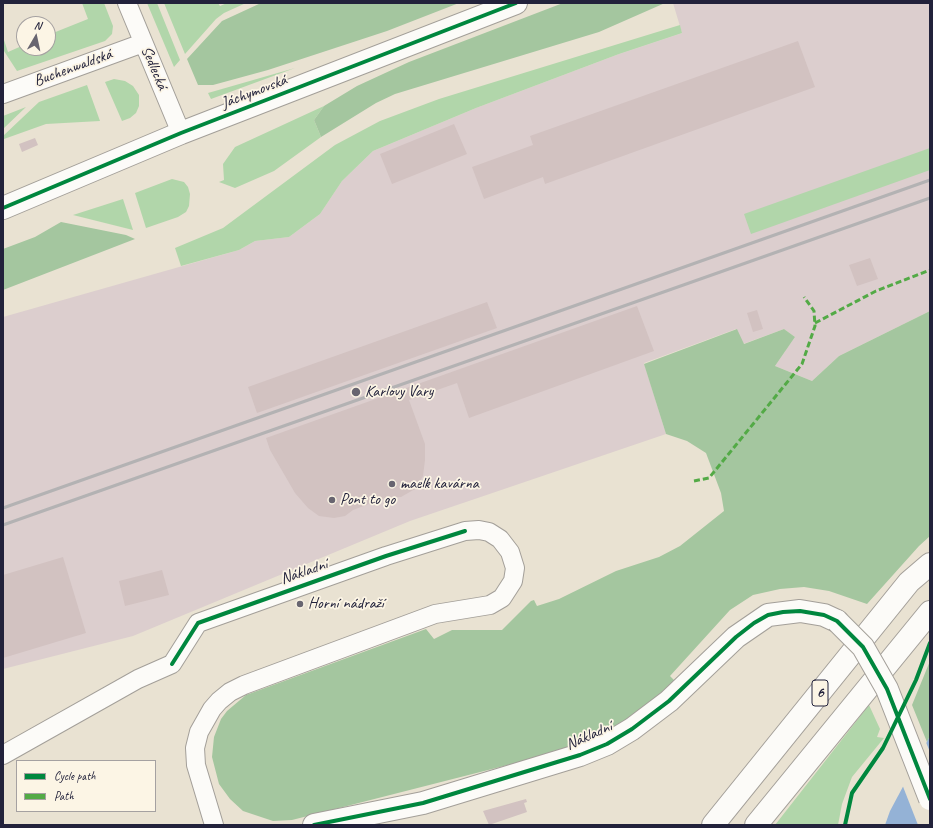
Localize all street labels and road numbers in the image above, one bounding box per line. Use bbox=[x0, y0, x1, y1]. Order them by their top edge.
street label: Sedlecká bbox=[136, 43, 172, 93]
street label: Buchenwaldská bbox=[31, 45, 115, 91]
street label: Jáchymovská bbox=[218, 71, 290, 113]
street label: Nákladní bbox=[278, 555, 330, 589]
road number: 6 bbox=[812, 680, 828, 706]
street label: Nákladní bbox=[563, 717, 615, 755]

